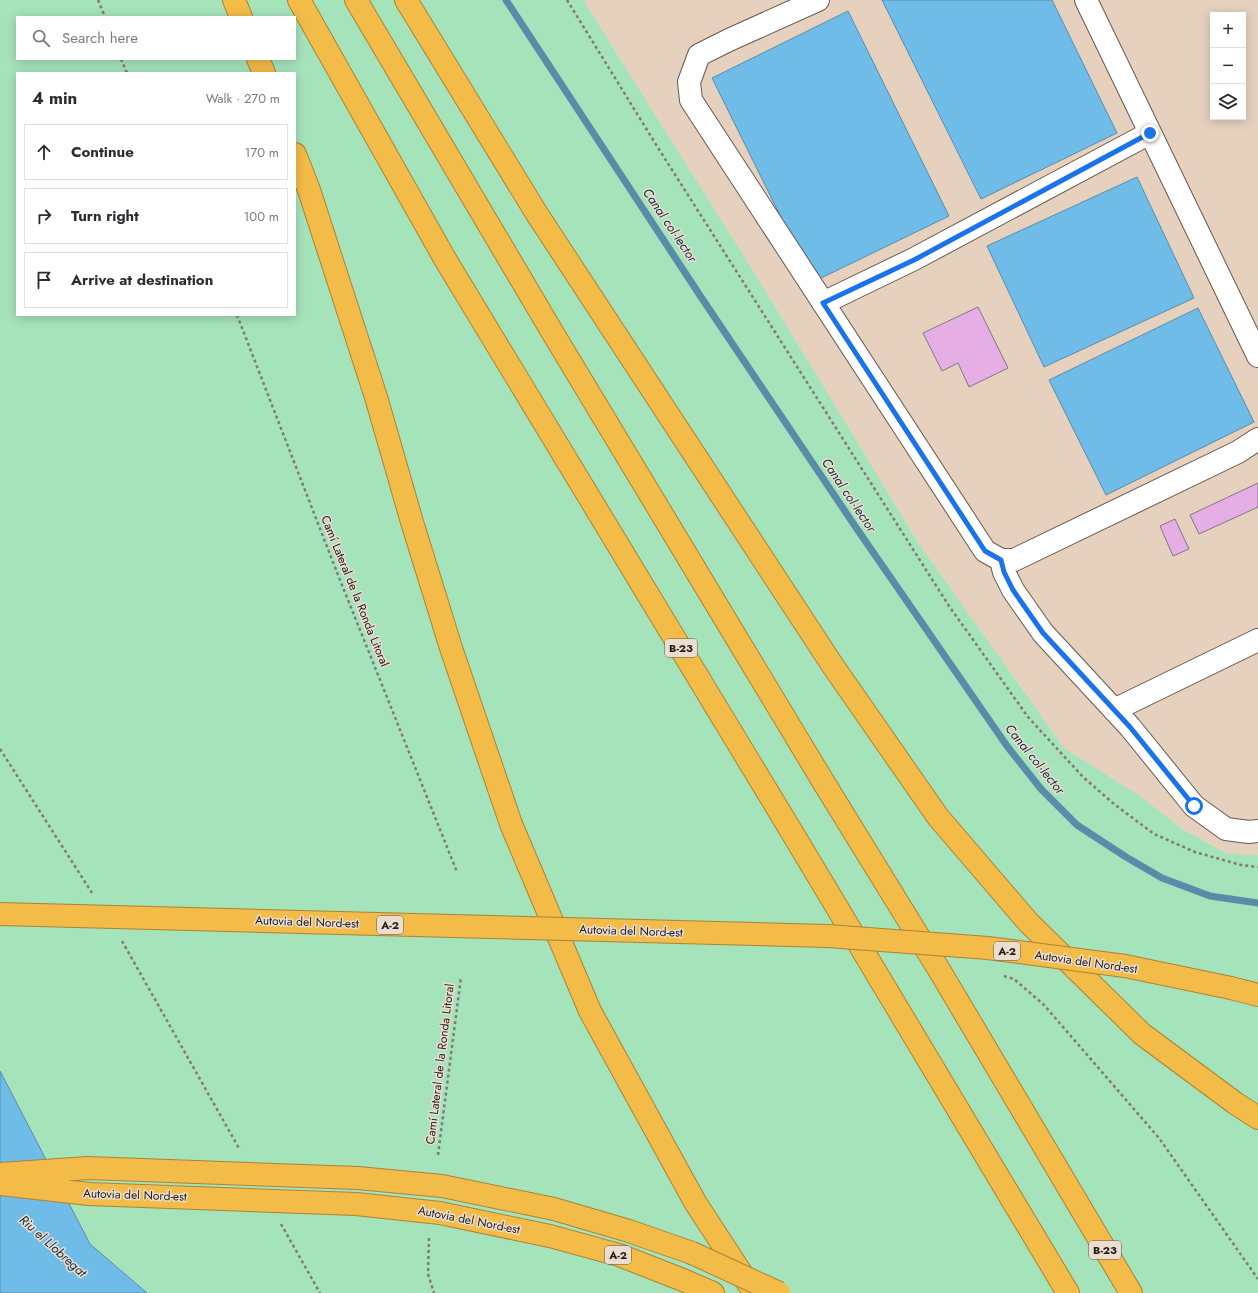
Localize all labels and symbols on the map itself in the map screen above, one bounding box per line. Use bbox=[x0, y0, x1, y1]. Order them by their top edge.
route end bbox=[1141, 124, 1159, 142]
water label: Canal col·lector bbox=[638, 184, 702, 266]
water label: Canal col·lector bbox=[817, 454, 881, 536]
street label: Camí Lateral de la Ronda Litoral bbox=[316, 513, 394, 669]
road number: B-23 bbox=[665, 639, 697, 657]
water label: Canal col·lector bbox=[1001, 720, 1070, 799]
route start bbox=[1185, 797, 1203, 815]
street label: Autovia del Nord-est bbox=[255, 911, 359, 933]
road number: A-2 bbox=[377, 916, 403, 934]
street label: Autovia del Nord-est bbox=[579, 920, 683, 942]
road number: A-2 bbox=[994, 942, 1020, 960]
street label: Autovia del Nord-est bbox=[1033, 946, 1139, 978]
street label: Camí Lateral de la Ronda Litoral bbox=[421, 983, 459, 1145]
street label: Autovia del Nord-est bbox=[83, 1184, 187, 1206]
street label: Autovia del Nord-est bbox=[416, 1201, 522, 1239]
water label: Riu el Llobregat bbox=[15, 1211, 92, 1282]
road number: B-23 bbox=[1089, 1241, 1121, 1259]
road number: A-2 bbox=[605, 1246, 631, 1264]

